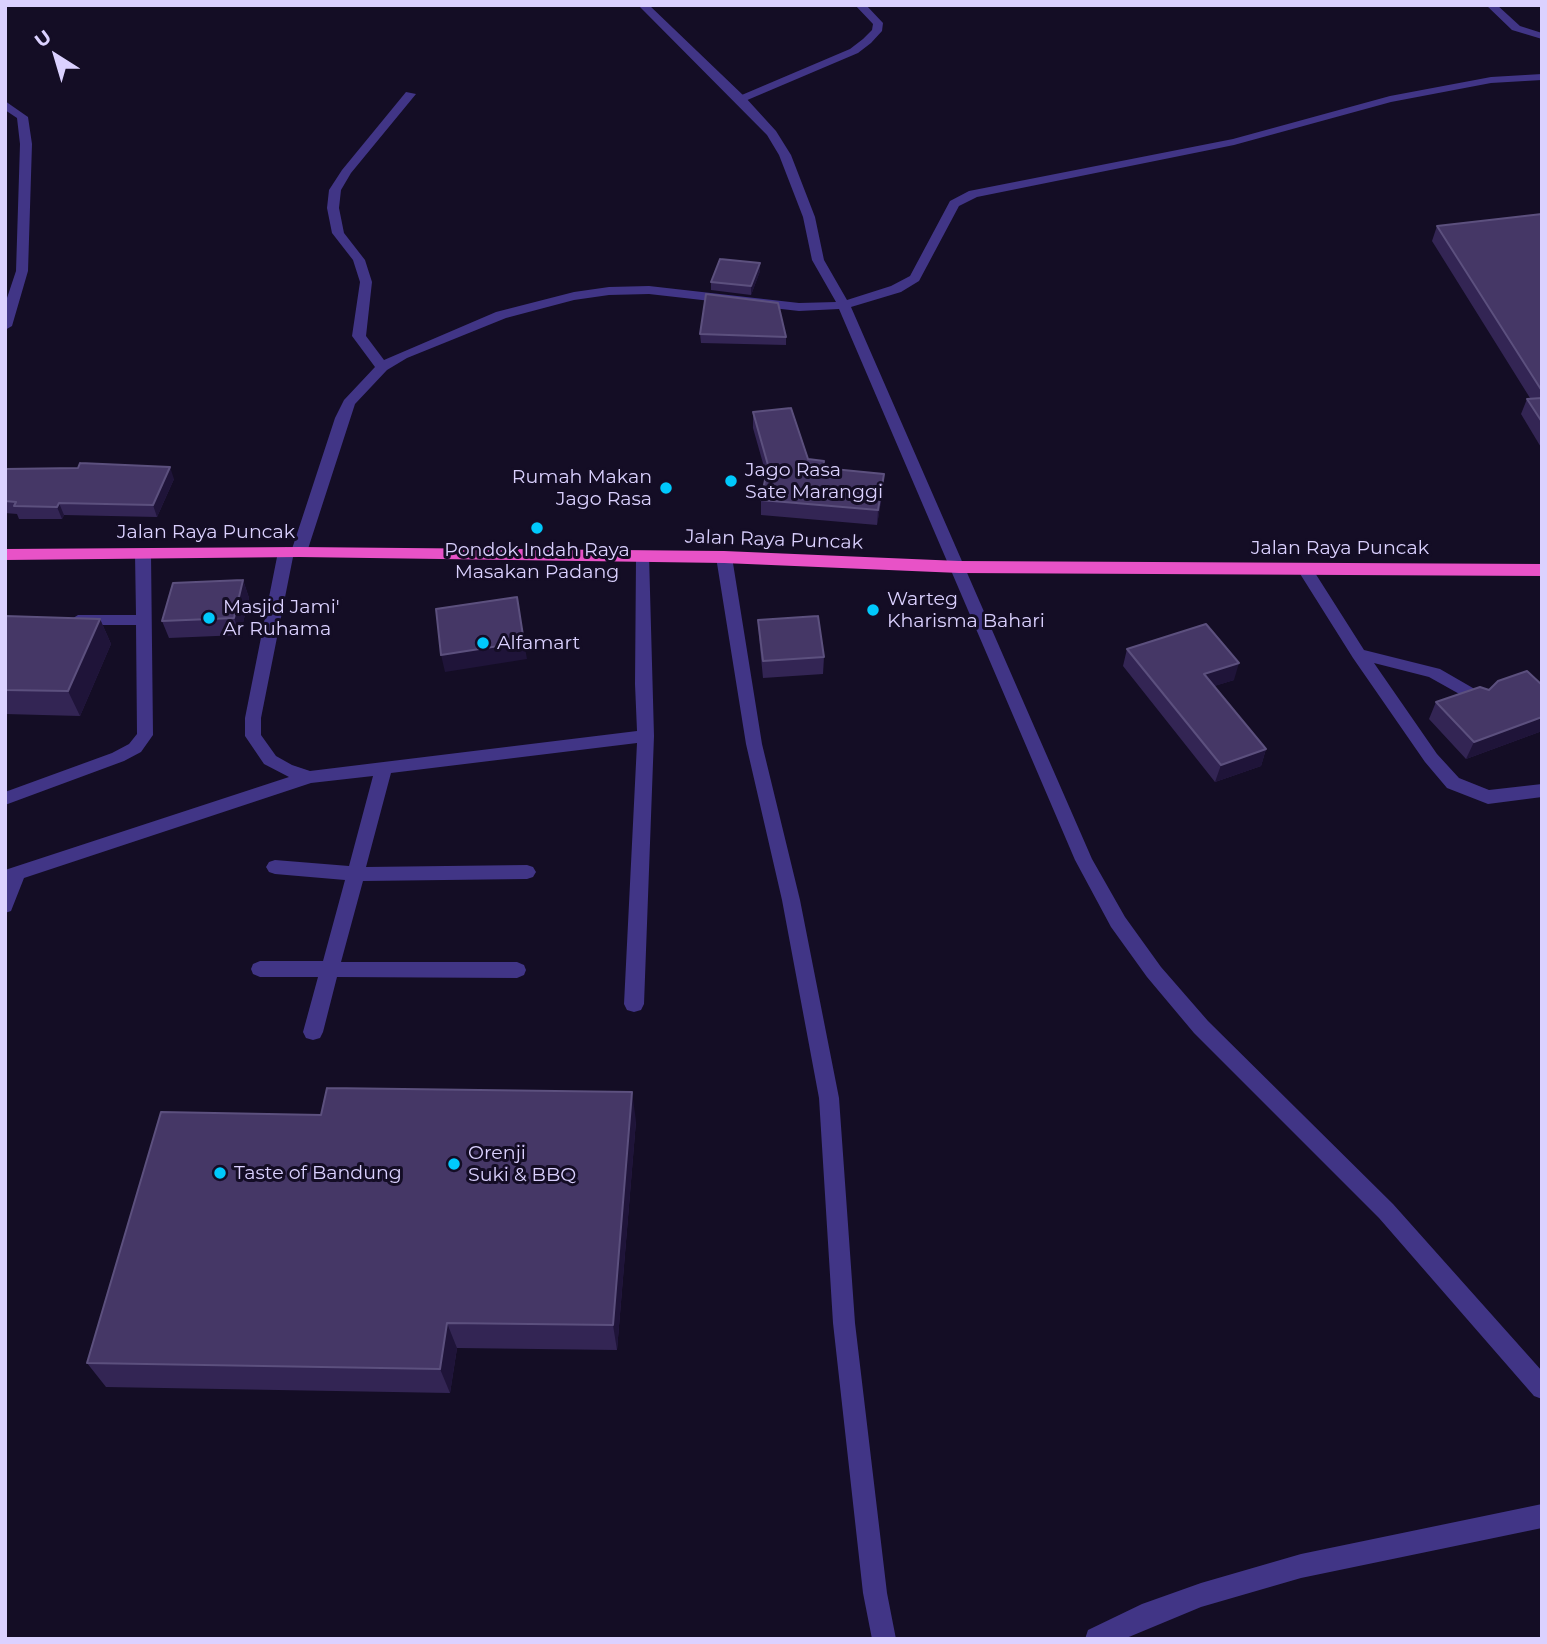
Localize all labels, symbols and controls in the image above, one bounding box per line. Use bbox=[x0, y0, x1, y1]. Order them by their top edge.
north arrow bbox=[21, 21, 91, 91]
text: U bbox=[30, 25, 56, 53]
place label: Jago Rasa Sate Maranggi bbox=[745, 459, 883, 503]
place label: Rumah Makan Jago Rasa bbox=[512, 466, 652, 510]
marker: Jago Rasa Sate Maranggi bbox=[723, 473, 739, 489]
marker: Rumah Makan Jago Rasa bbox=[658, 480, 674, 496]
marker: Pondok Indah Raya Masakan Padang bbox=[529, 520, 545, 536]
street label: Jalan Raya Puncak bbox=[117, 521, 295, 543]
street label: Jalan Raya Puncak bbox=[685, 526, 863, 554]
street label: Jalan Raya Puncak bbox=[1251, 537, 1429, 559]
place label: Pondok Indah Raya Masakan Padang bbox=[444, 539, 630, 583]
place label: Warteg Kharisma Bahari bbox=[887, 588, 1045, 632]
place label: Masjid Jami' Ar Ruhama bbox=[223, 596, 340, 640]
marker: Warteg Kharisma Bahari bbox=[865, 602, 881, 618]
marker: Masjid Jami' Ar Ruhama bbox=[201, 610, 217, 626]
place label: Alfamart bbox=[497, 632, 580, 654]
marker: Alfamart bbox=[475, 635, 491, 651]
place label: Orenji Suki & BBQ bbox=[468, 1142, 576, 1186]
marker: Orenji Suki & BBQ bbox=[446, 1156, 462, 1172]
place label: Taste of Bandung bbox=[234, 1162, 402, 1184]
marker: Taste of Bandung bbox=[212, 1165, 228, 1181]

